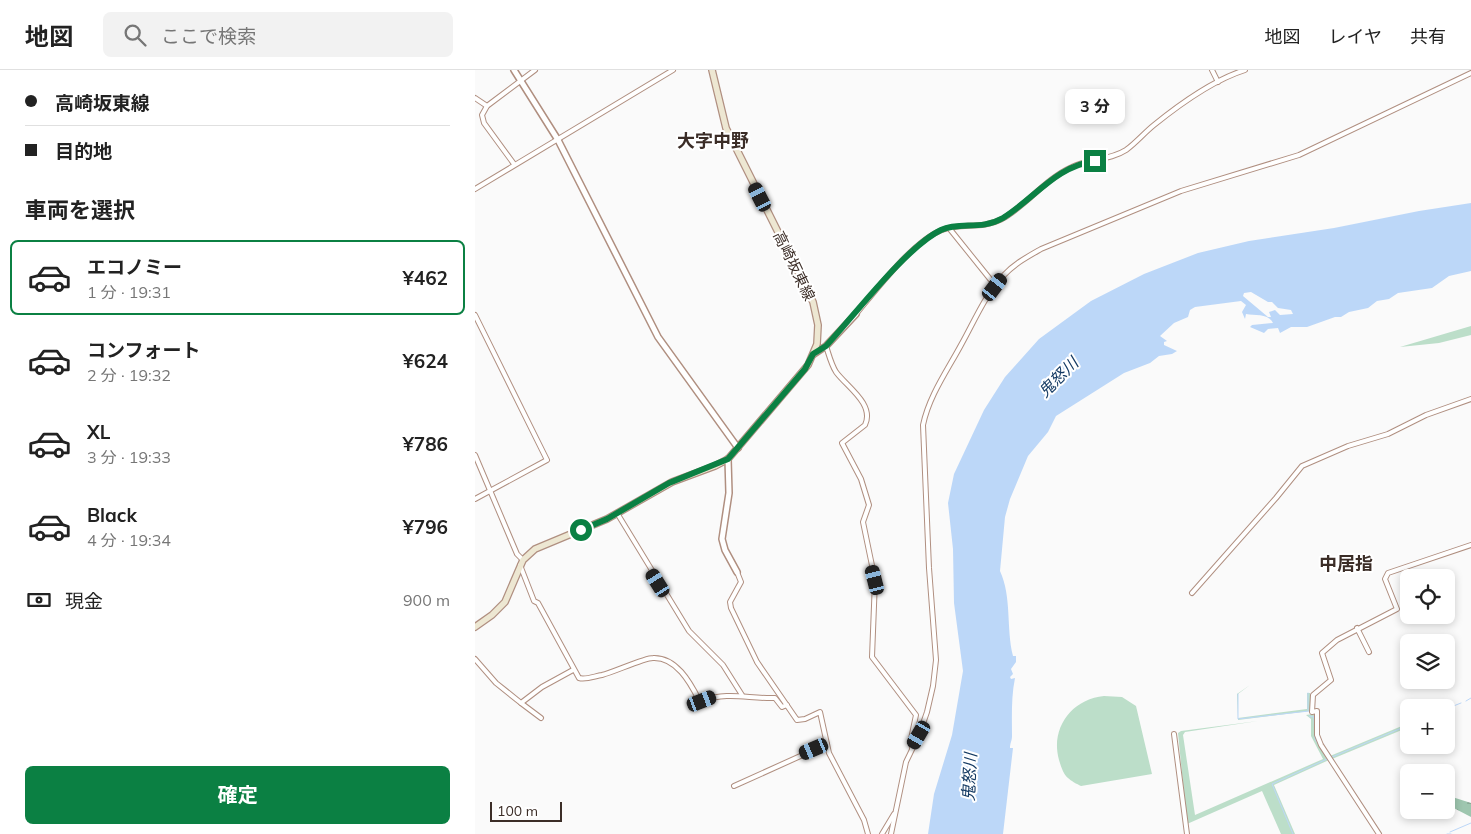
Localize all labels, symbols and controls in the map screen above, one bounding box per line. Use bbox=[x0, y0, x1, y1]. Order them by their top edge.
search box bbox=[103, 12, 453, 57]
text: 地図 bbox=[25, 21, 73, 51]
icon: search bbox=[121, 21, 149, 49]
text: ここで検索 bbox=[161, 24, 256, 48]
text: 地図 bbox=[1265, 25, 1301, 48]
text: レイヤ bbox=[1329, 25, 1382, 48]
text: 共有 bbox=[1410, 25, 1446, 48]
callout: 3 分 bbox=[1065, 88, 1125, 124]
text: 高崎坂東線 bbox=[55, 91, 150, 115]
text: 3 分 bbox=[1080, 96, 1110, 116]
district label: 大字中野 bbox=[677, 129, 749, 152]
text: 目的地 bbox=[55, 139, 112, 163]
route end bbox=[1084, 150, 1106, 172]
car bbox=[746, 180, 773, 214]
text: 車両を選択 bbox=[25, 196, 135, 224]
street label: 高崎坂東線 bbox=[769, 228, 819, 304]
icon: car bbox=[27, 255, 72, 300]
text: エコノミー bbox=[87, 255, 182, 279]
text: ¥462 bbox=[402, 266, 448, 290]
car bbox=[979, 271, 1010, 303]
text: 1 分 · 19:31 bbox=[87, 282, 171, 302]
icon: car bbox=[27, 338, 72, 383]
text: コンフォート bbox=[87, 338, 200, 362]
text: ¥624 bbox=[402, 349, 448, 373]
water label: 鬼怒川 bbox=[1034, 352, 1083, 401]
text: 2 分 · 19:32 bbox=[87, 365, 171, 385]
text: XL bbox=[87, 420, 110, 444]
icon: car bbox=[27, 421, 72, 466]
text: ¥786 bbox=[402, 432, 448, 456]
text: 3 分 · 19:33 bbox=[87, 447, 171, 467]
text: Black bbox=[87, 503, 137, 527]
icon: car bbox=[27, 504, 72, 549]
text: ¥796 bbox=[402, 515, 448, 539]
route start bbox=[570, 519, 592, 541]
text: 4 分 · 19:34 bbox=[87, 530, 171, 550]
district label: 中居指 bbox=[1319, 552, 1373, 575]
car bbox=[864, 564, 885, 596]
car bbox=[643, 566, 672, 600]
map controls bbox=[1400, 569, 1455, 819]
button: locate bbox=[1400, 569, 1455, 624]
icon: cash bbox=[25, 586, 53, 614]
text: 現金 bbox=[65, 589, 103, 613]
text: 900 m bbox=[403, 590, 450, 610]
button: layers bbox=[1400, 634, 1455, 689]
car bbox=[685, 689, 718, 713]
button: + bbox=[1400, 699, 1455, 754]
car bbox=[905, 718, 932, 752]
car bbox=[797, 736, 830, 762]
water label: 鬼怒川 bbox=[958, 751, 980, 801]
button: − bbox=[1400, 764, 1455, 819]
button: 確定 bbox=[25, 766, 450, 824]
scale bar bbox=[490, 799, 563, 822]
text: 100 m bbox=[497, 802, 538, 820]

